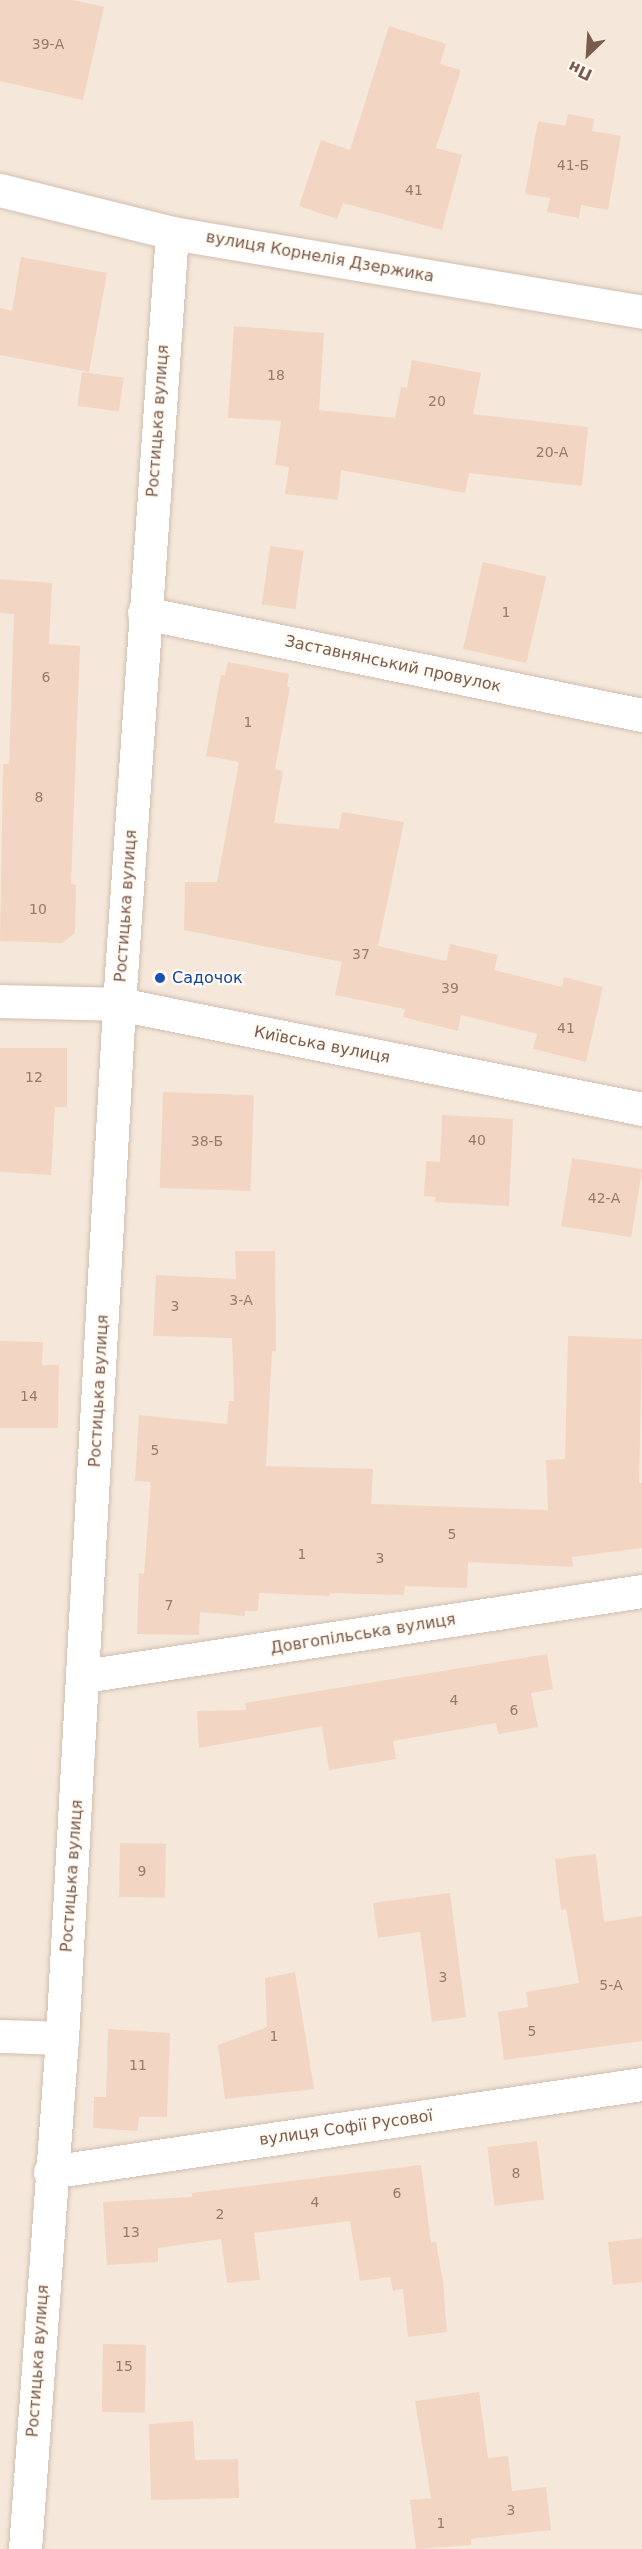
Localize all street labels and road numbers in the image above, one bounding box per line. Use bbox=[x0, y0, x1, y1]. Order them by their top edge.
street label: вулиця Корнелія Дзержика bbox=[204, 227, 436, 287]
street label: Ростицька вулиця bbox=[143, 344, 173, 498]
street label: Заставнянський провулок bbox=[283, 632, 503, 696]
street label: Ростицька вулиця bbox=[111, 829, 141, 983]
street label: Київська вулиця bbox=[252, 1022, 392, 1068]
street label: Ростицька вулиця bbox=[85, 1314, 113, 1468]
street label: Довгопільська вулиця bbox=[269, 1610, 457, 1658]
street label: Ростицька вулиця bbox=[57, 1799, 87, 1953]
street label: вулиця Софії Русової bbox=[258, 2106, 434, 2150]
street label: Ростицька вулиця bbox=[23, 2284, 53, 2438]

